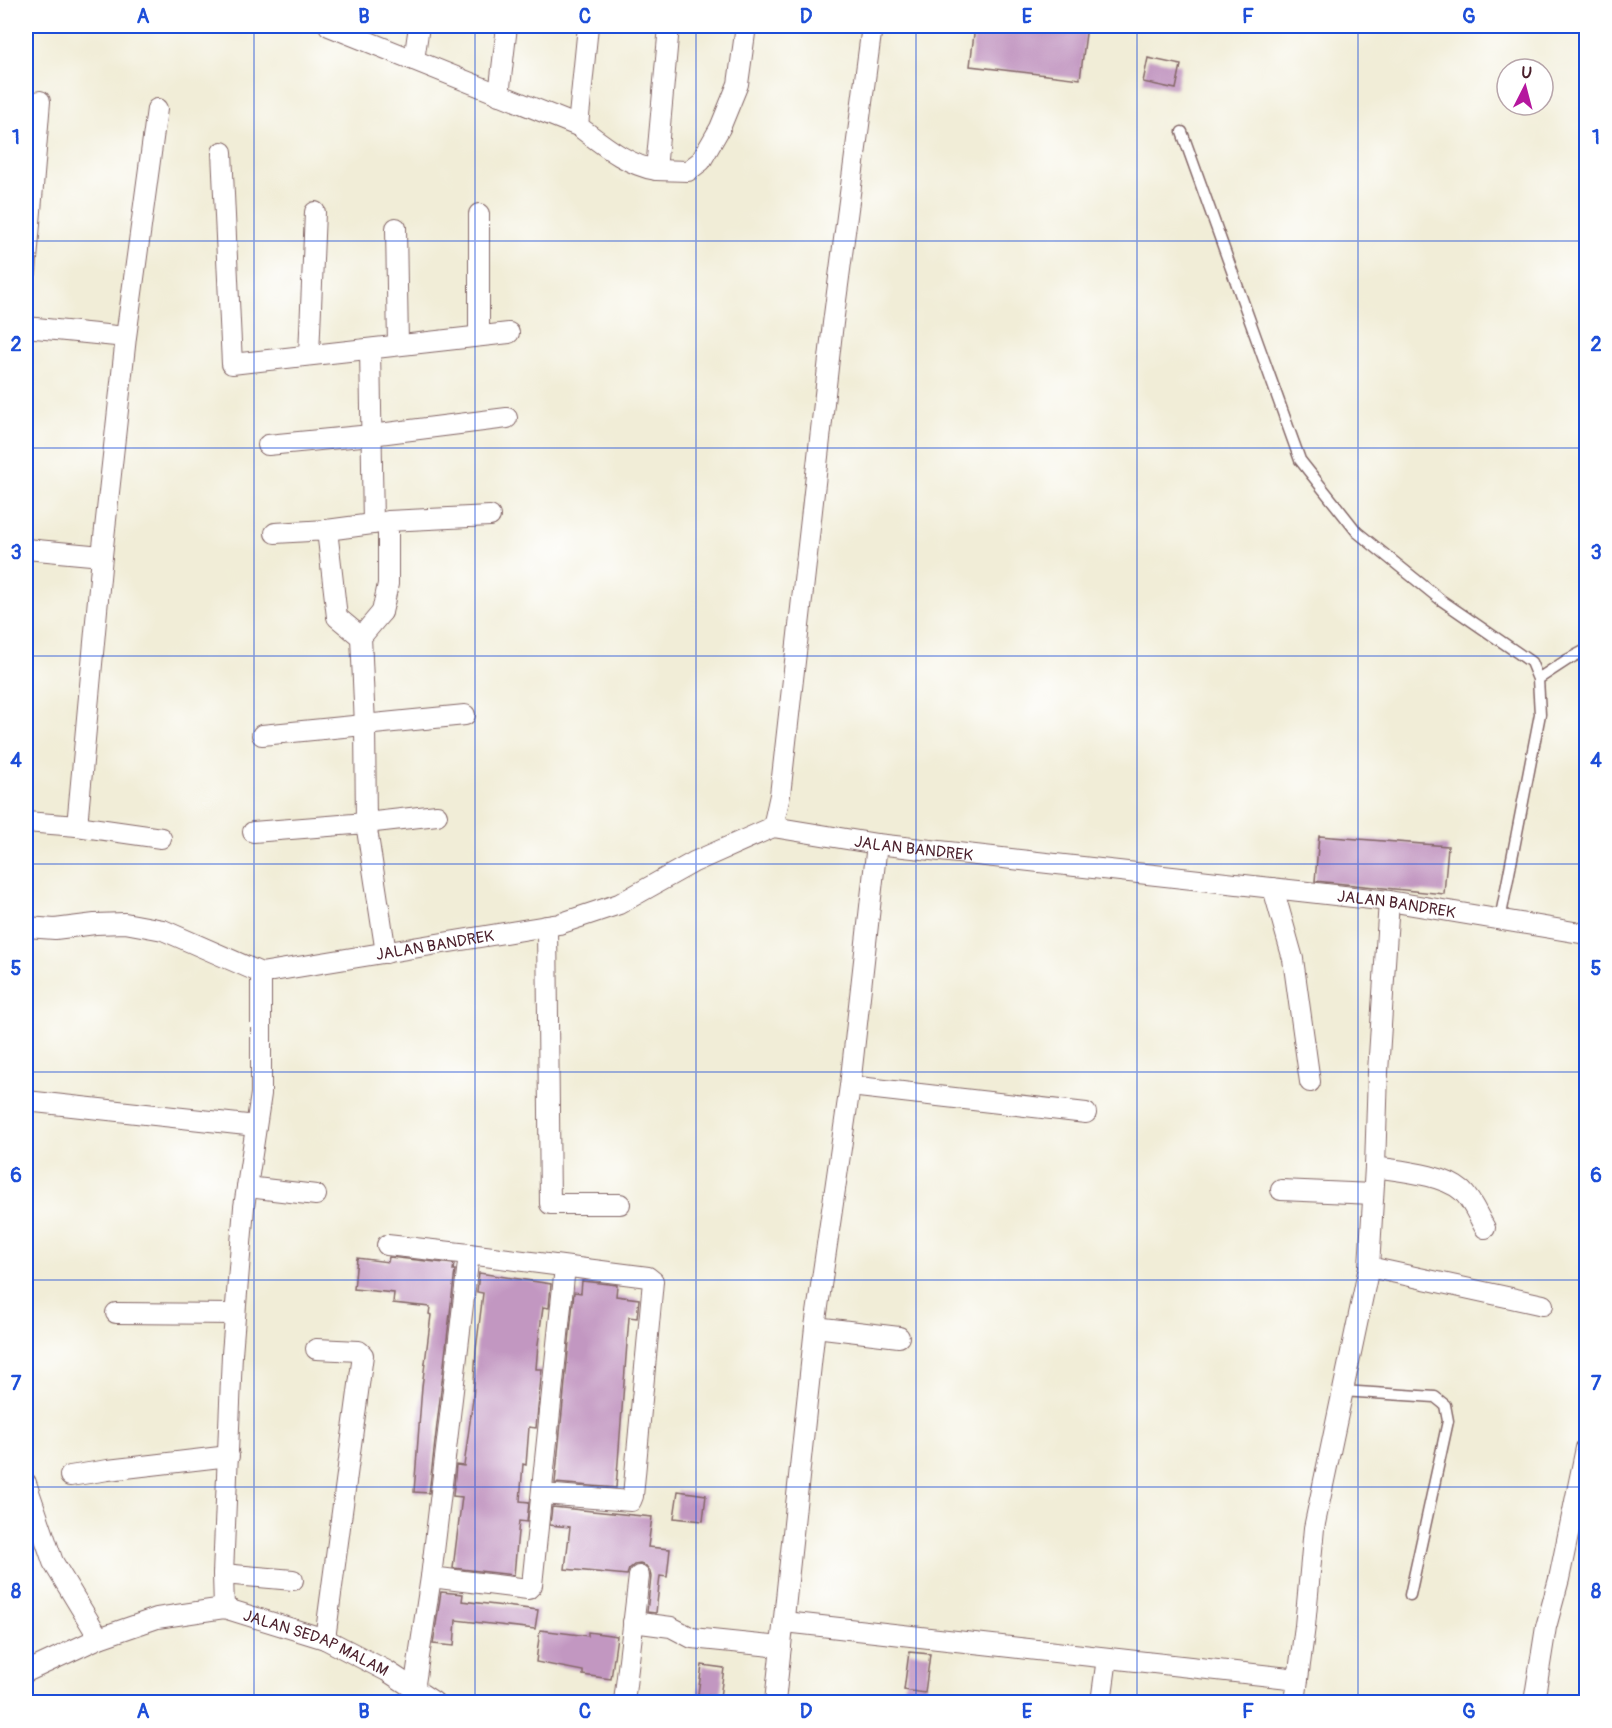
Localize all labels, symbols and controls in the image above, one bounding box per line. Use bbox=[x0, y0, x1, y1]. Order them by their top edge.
text: A bbox=[137, 4, 150, 29]
text: B bbox=[358, 4, 370, 29]
text: C bbox=[579, 4, 591, 29]
text: D bbox=[800, 4, 813, 29]
text: E bbox=[1022, 4, 1033, 29]
text: F bbox=[1242, 4, 1254, 29]
text: G bbox=[1462, 4, 1476, 29]
north arrow bbox=[1495, 57, 1555, 117]
text: U bbox=[1520, 63, 1533, 84]
text: 1 bbox=[12, 125, 20, 150]
text: 1 bbox=[1592, 125, 1600, 150]
text: 2 bbox=[10, 332, 22, 357]
text: 2 bbox=[1590, 332, 1602, 357]
text: 3 bbox=[10, 540, 22, 565]
text: 3 bbox=[1590, 540, 1602, 565]
text: 4 bbox=[10, 748, 22, 773]
text: 4 bbox=[1590, 748, 1602, 773]
street label: JALAN BANDREK bbox=[853, 831, 974, 866]
street label: JALAN BANDREK bbox=[1336, 886, 1457, 923]
street label: JALAN BANDREK bbox=[374, 926, 496, 965]
text: 5 bbox=[11, 956, 22, 981]
text: 5 bbox=[1591, 956, 1602, 981]
text: 6 bbox=[10, 1163, 22, 1188]
text: 6 bbox=[1590, 1163, 1602, 1188]
text: 7 bbox=[11, 1371, 22, 1396]
text: 7 bbox=[1591, 1371, 1602, 1396]
text: 8 bbox=[11, 1579, 21, 1604]
text: 8 bbox=[1591, 1579, 1601, 1604]
street label: JALAN SEDAP MALAM bbox=[241, 1606, 392, 1681]
text: A bbox=[137, 1699, 150, 1724]
text: B bbox=[358, 1699, 370, 1724]
text: C bbox=[579, 1699, 591, 1724]
text: D bbox=[800, 1699, 813, 1724]
text: E bbox=[1022, 1699, 1033, 1724]
text: F bbox=[1242, 1699, 1254, 1724]
text: G bbox=[1462, 1699, 1476, 1724]

